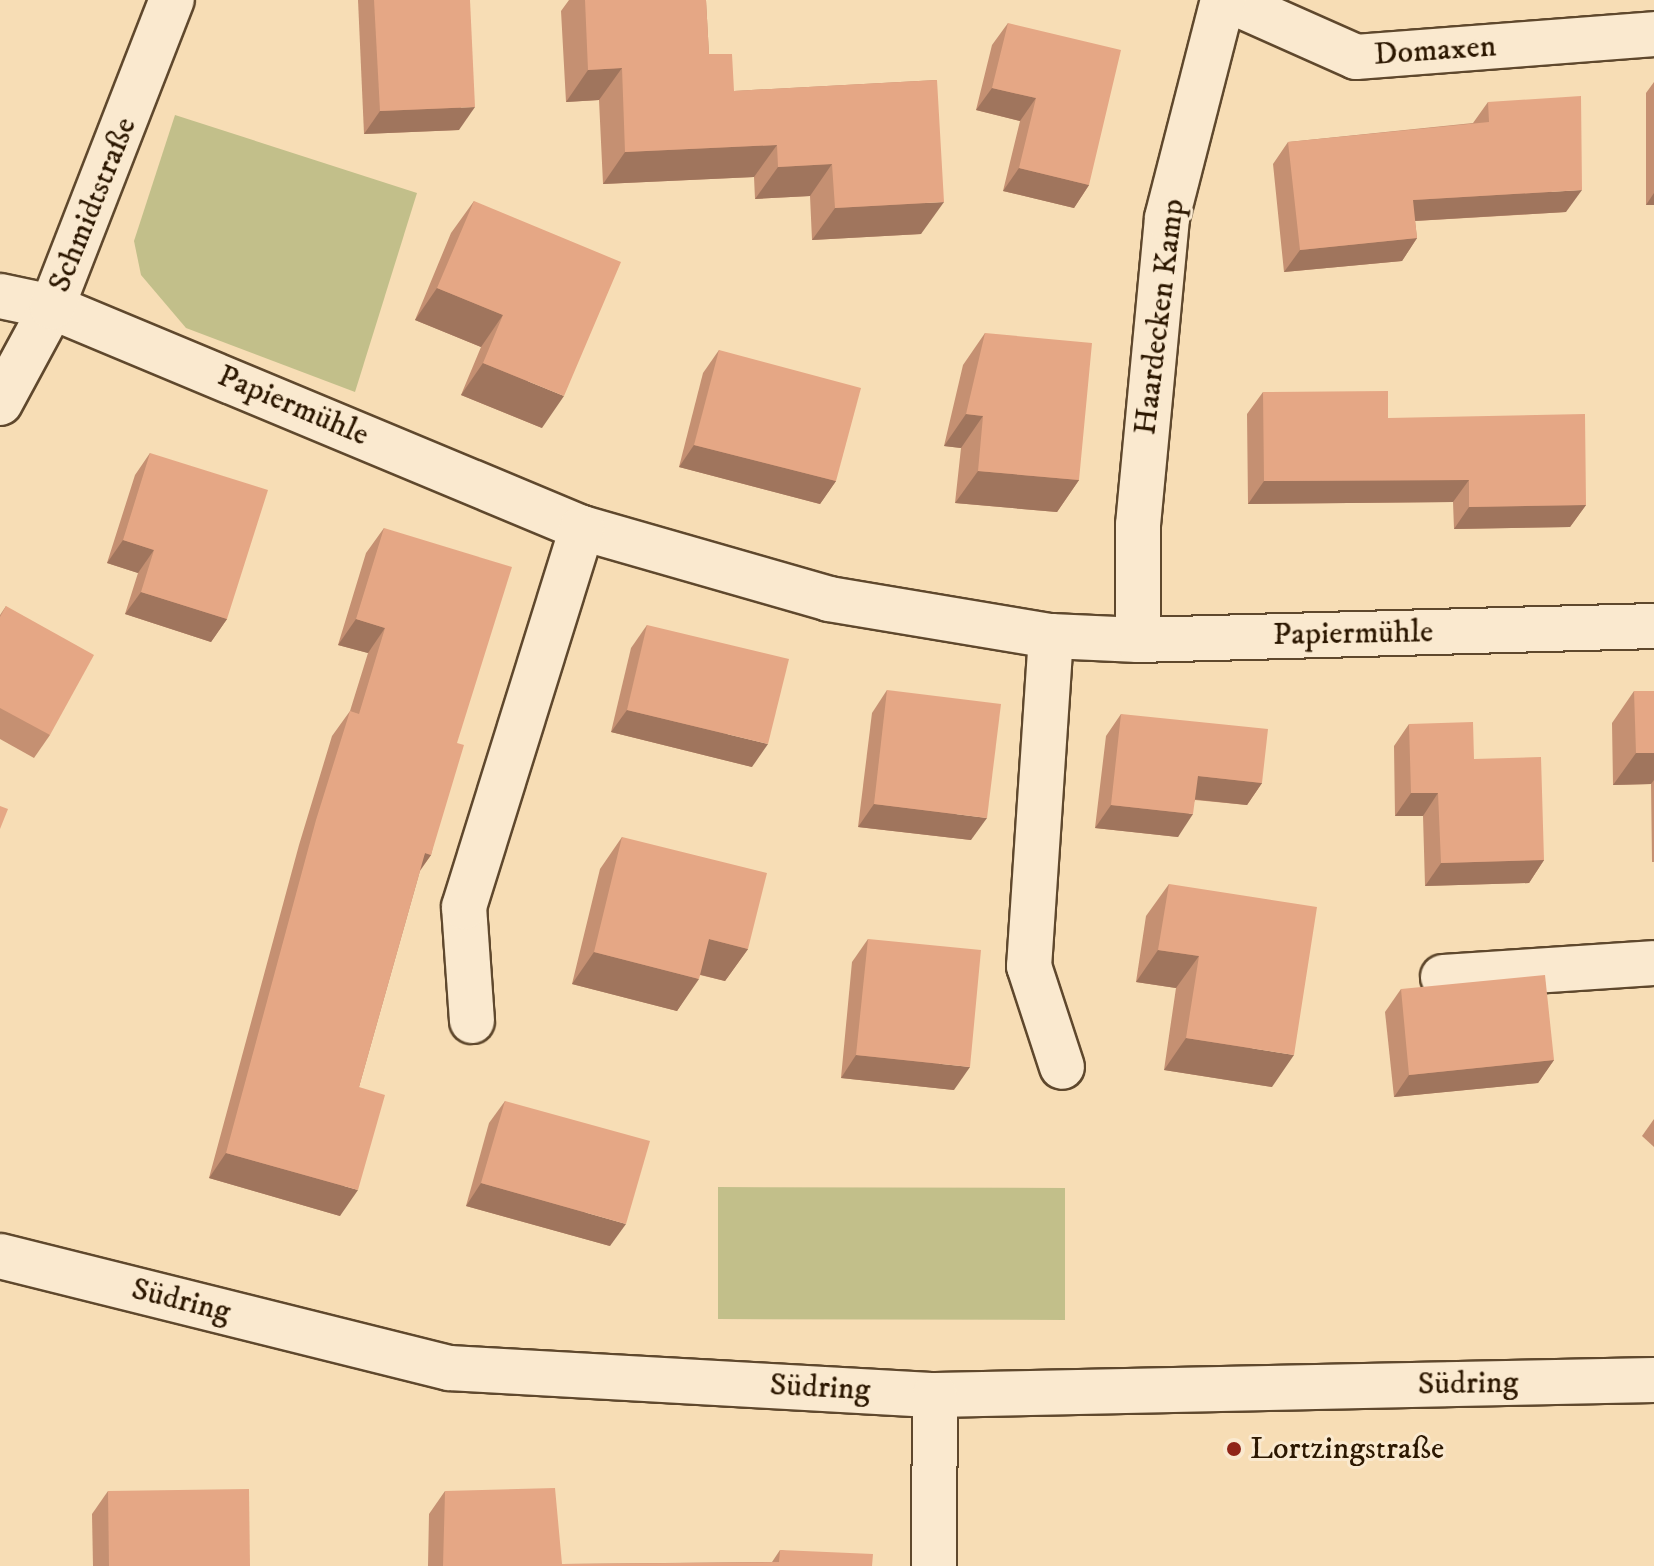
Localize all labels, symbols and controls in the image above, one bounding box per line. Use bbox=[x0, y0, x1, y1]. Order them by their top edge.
street label: Domaxen bbox=[1373, 28, 1497, 74]
street label: Schmidtstraße bbox=[41, 112, 145, 298]
street label: Haardecken Kamp bbox=[1126, 197, 1194, 437]
street label: Papiermühle bbox=[212, 357, 374, 455]
street label: Papiermühle bbox=[1272, 613, 1434, 655]
street label: Südring bbox=[128, 1270, 234, 1332]
street label: Südring bbox=[1417, 1364, 1519, 1404]
street label: Südring bbox=[769, 1366, 871, 1410]
place label: Lortzingstraße bbox=[1250, 1430, 1444, 1468]
marker: Lortzingstraße bbox=[1225, 1440, 1243, 1458]

